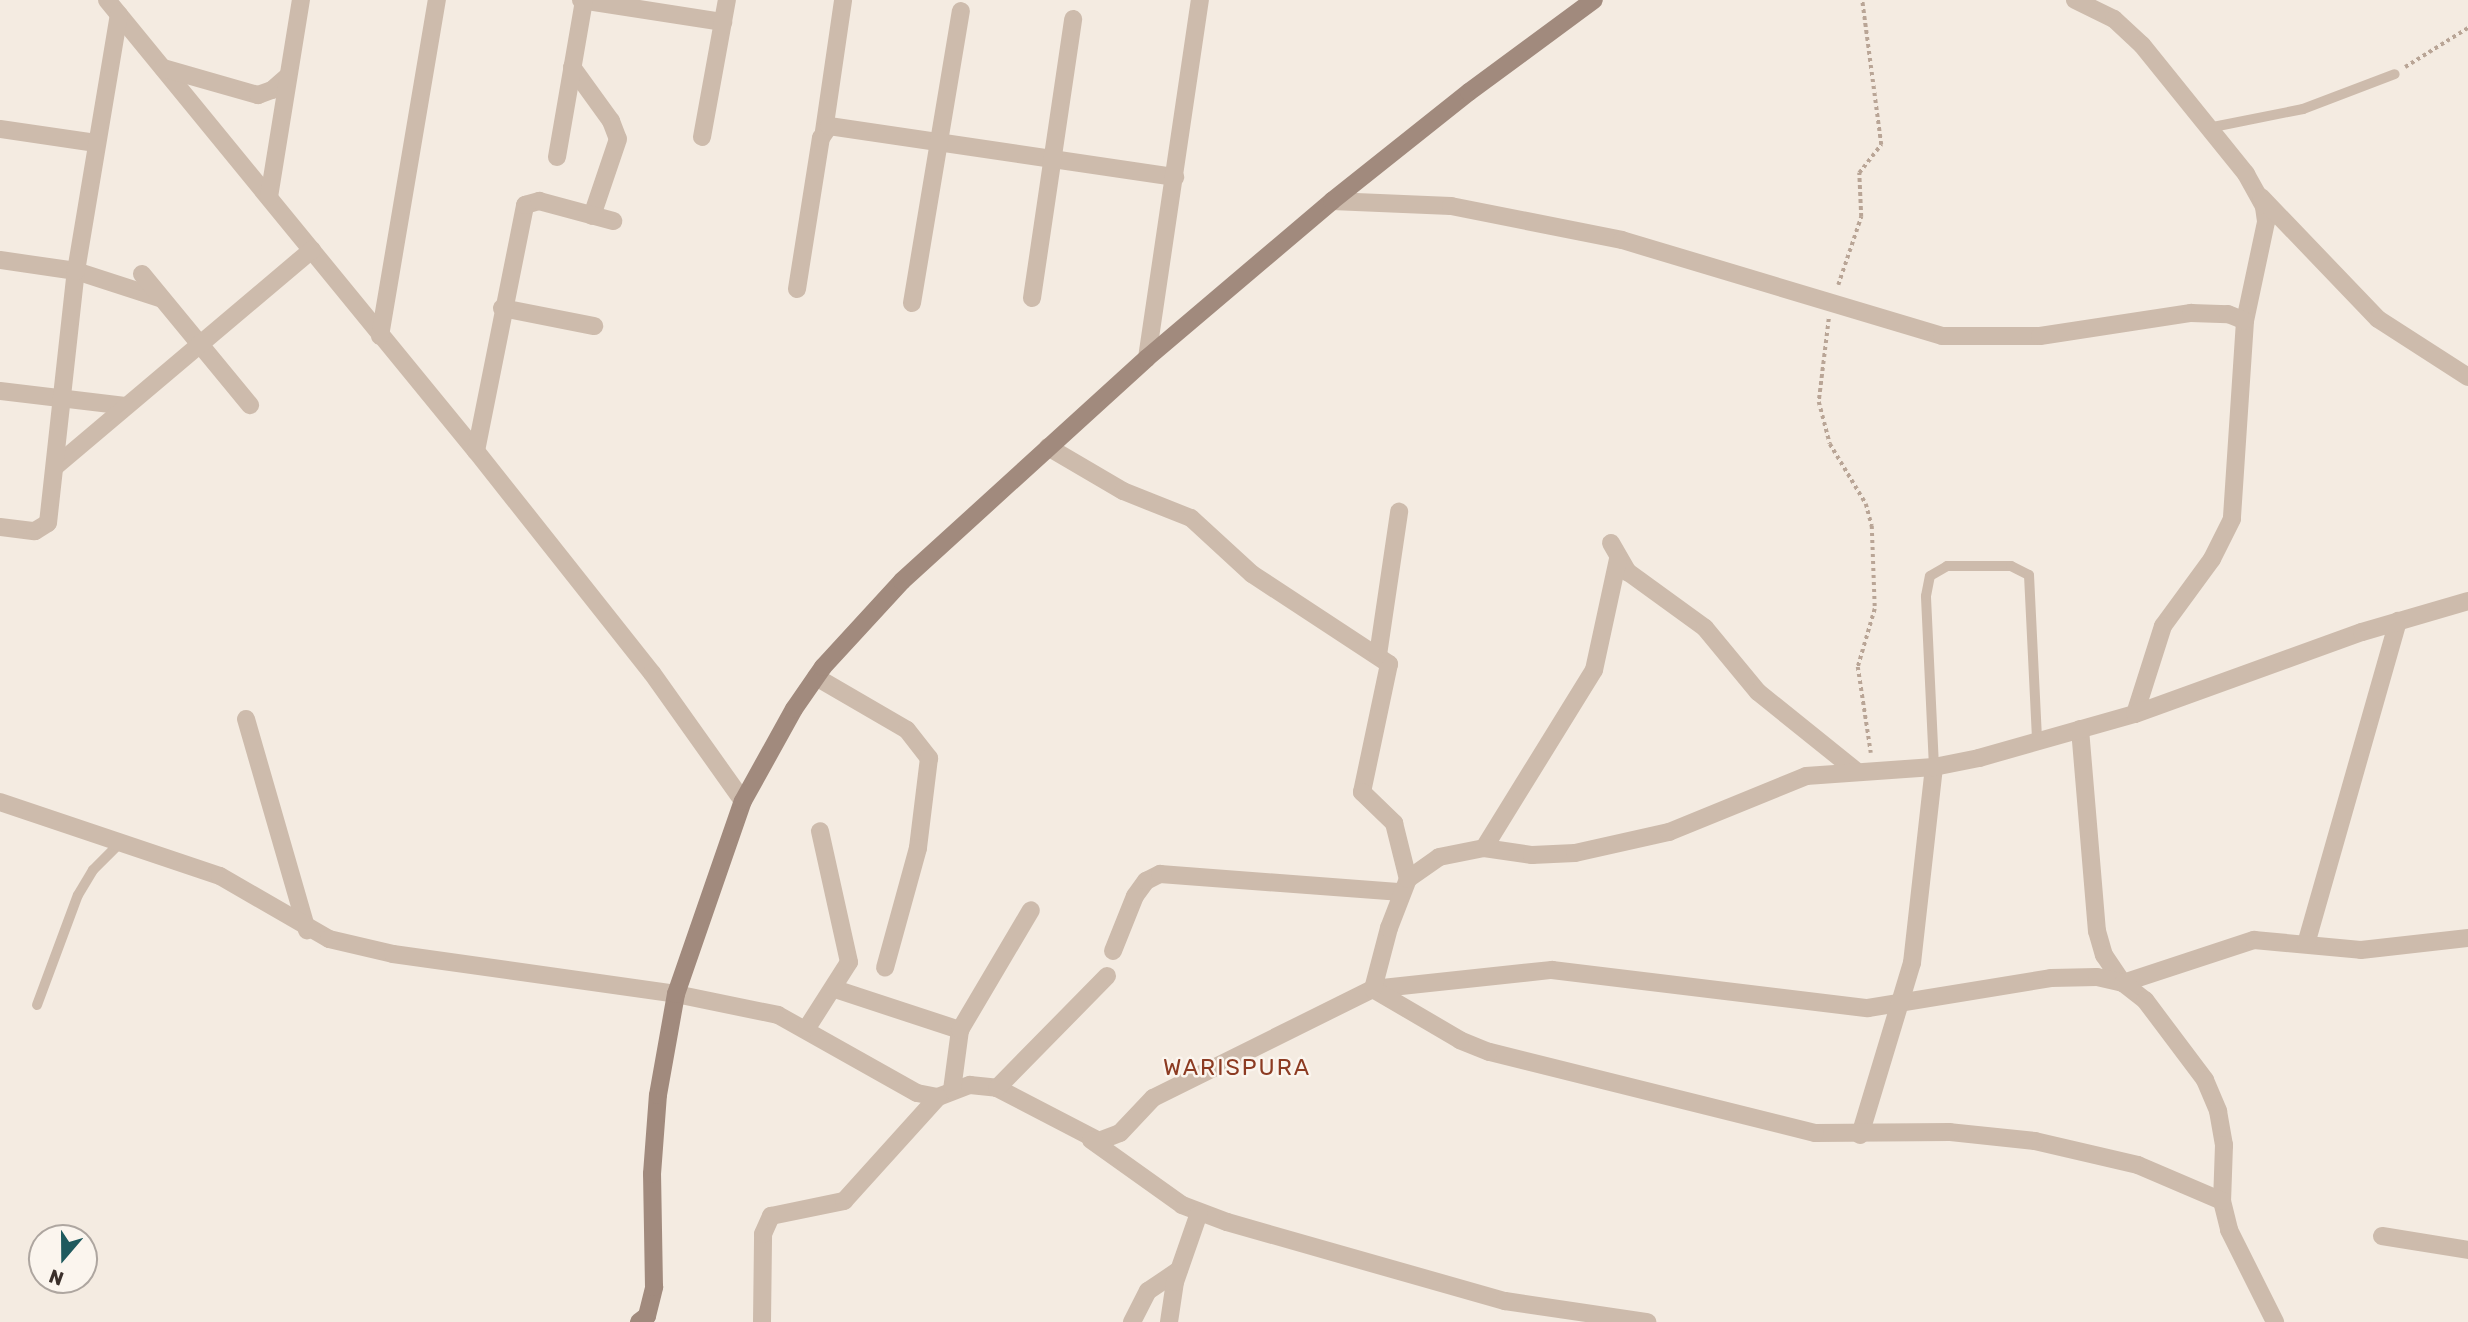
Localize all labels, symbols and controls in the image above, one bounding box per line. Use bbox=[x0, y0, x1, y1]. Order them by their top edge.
district label: WARISPURA bbox=[1164, 1053, 1310, 1081]
north arrow bbox=[28, 1224, 98, 1294]
text: N bbox=[46, 1264, 67, 1290]

